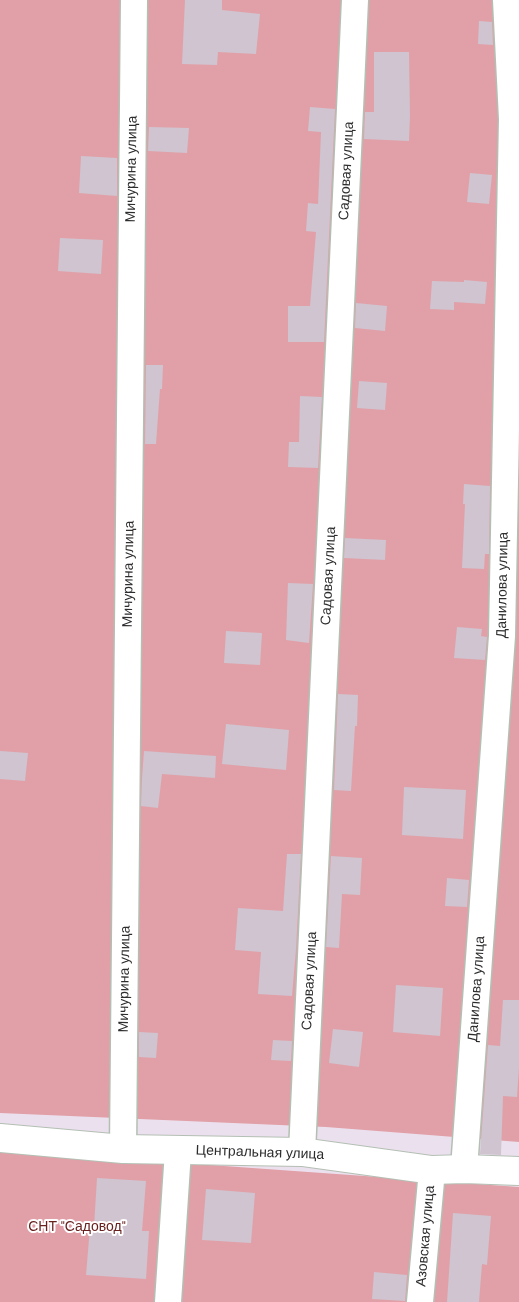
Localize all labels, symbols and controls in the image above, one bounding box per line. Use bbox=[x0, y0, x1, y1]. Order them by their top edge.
street label: Мичурина улица bbox=[123, 115, 141, 223]
street label: Садовая улица bbox=[336, 121, 358, 221]
street label: Мичурина улица bbox=[120, 520, 138, 628]
street label: Садовая улица bbox=[318, 526, 340, 626]
street label: Данилова улица bbox=[494, 532, 512, 638]
street label: Мичурина улица bbox=[116, 925, 134, 1033]
street label: Садовая улица bbox=[299, 931, 321, 1031]
street label: Данилова улица bbox=[465, 935, 489, 1043]
street label: Центральная улица bbox=[195, 1142, 325, 1164]
street label: Азовская улица bbox=[413, 1185, 439, 1287]
park label: СНТ "Садовод" bbox=[28, 1219, 126, 1235]

